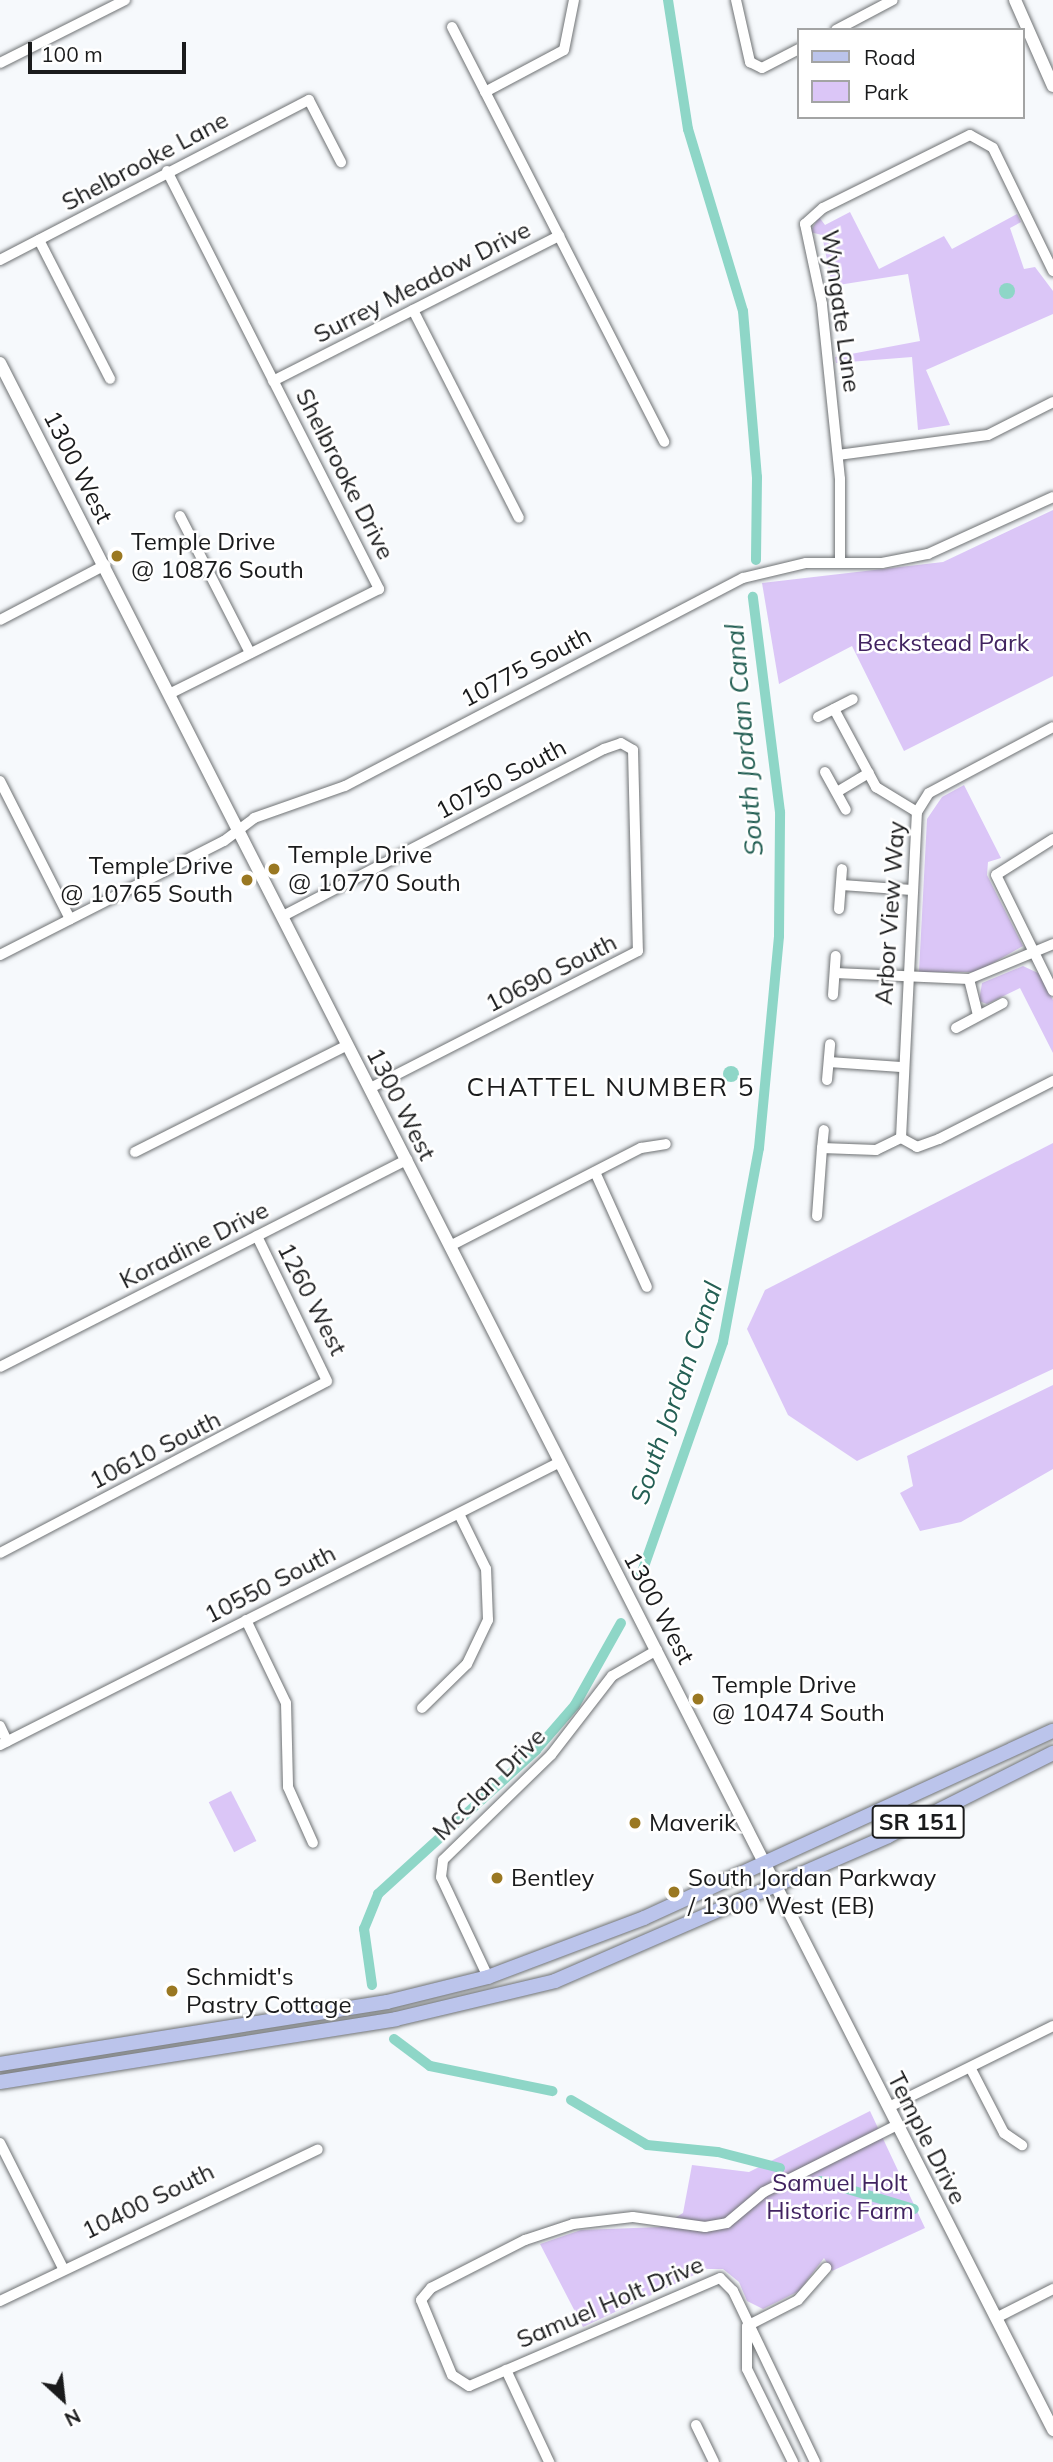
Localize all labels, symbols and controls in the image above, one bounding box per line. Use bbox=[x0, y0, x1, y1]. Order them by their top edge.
scale bar bbox=[32, 28, 189, 72]
legend bbox=[797, 28, 1025, 119]
text: 100 m bbox=[41, 41, 103, 67]
text: Road bbox=[864, 44, 915, 70]
text: Park bbox=[864, 79, 908, 105]
street label: Shelbrooke Lane bbox=[57, 105, 233, 217]
street label: Surrey Meadow Drive bbox=[309, 215, 535, 349]
street label: Wyngate Lane bbox=[815, 228, 867, 394]
street label: Shelbrooke Drive bbox=[290, 384, 400, 564]
street label: 1300 West bbox=[37, 406, 119, 528]
place label: Temple Drive @ 10876 South bbox=[131, 528, 304, 584]
marker: Temple Drive @ 10876 South bbox=[109, 548, 125, 564]
street label: 10775 South bbox=[456, 621, 596, 713]
water label: South Jordan Canal bbox=[718, 623, 770, 857]
park label: Beckstead Park bbox=[857, 629, 1029, 657]
street label: 10750 South bbox=[431, 733, 571, 825]
street label: Arbor View Way bbox=[869, 820, 911, 1006]
place label: Temple Drive @ 10770 South bbox=[288, 841, 461, 897]
place label: Temple Drive @ 10765 South bbox=[60, 852, 233, 908]
marker: Temple Drive @ 10770 South bbox=[266, 861, 282, 877]
marker: Temple Drive @ 10765 South bbox=[239, 872, 255, 888]
street label: 10690 South bbox=[481, 928, 621, 1018]
street label: 1300 West bbox=[360, 1043, 442, 1165]
district label: CHATTEL NUMBER 5 bbox=[469, 1071, 753, 1103]
street label: Koradine Drive bbox=[115, 1195, 273, 1295]
street label: 1260 West bbox=[271, 1238, 353, 1360]
water label: South Jordan Canal bbox=[623, 1278, 729, 1508]
street label: 10610 South bbox=[85, 1405, 225, 1495]
street label: 10550 South bbox=[200, 1539, 340, 1629]
street label: 1300 West bbox=[618, 1547, 700, 1669]
place label: Temple Drive @ 10474 South bbox=[712, 1671, 885, 1727]
marker: Temple Drive @ 10474 South bbox=[690, 1691, 706, 1707]
street label: McClan Drive bbox=[427, 1722, 551, 1846]
road number: SR 151 bbox=[871, 1802, 965, 1842]
place label: Maverik bbox=[649, 1809, 736, 1837]
marker: Maverik bbox=[627, 1815, 643, 1831]
place label: Bentley bbox=[511, 1864, 594, 1892]
place label: South Jordan Parkway / 1300 West (EB) bbox=[688, 1864, 936, 1920]
marker: Bentley bbox=[489, 1870, 505, 1886]
marker: South Jordan Parkway / 1300 West (EB) bbox=[666, 1884, 682, 1900]
place label: Schmidt's Pastry Cottage bbox=[186, 1963, 352, 2019]
marker: Schmidt's Pastry Cottage bbox=[164, 1983, 180, 1999]
street label: Temple Drive bbox=[881, 2067, 973, 2209]
street label: 10400 South bbox=[77, 2157, 219, 2245]
park label: Samuel Holt Historic Farm bbox=[766, 2169, 914, 2225]
street label: Samuel Holt Drive bbox=[512, 2250, 708, 2354]
north arrow bbox=[28, 2364, 98, 2434]
text: N bbox=[61, 2404, 84, 2432]

